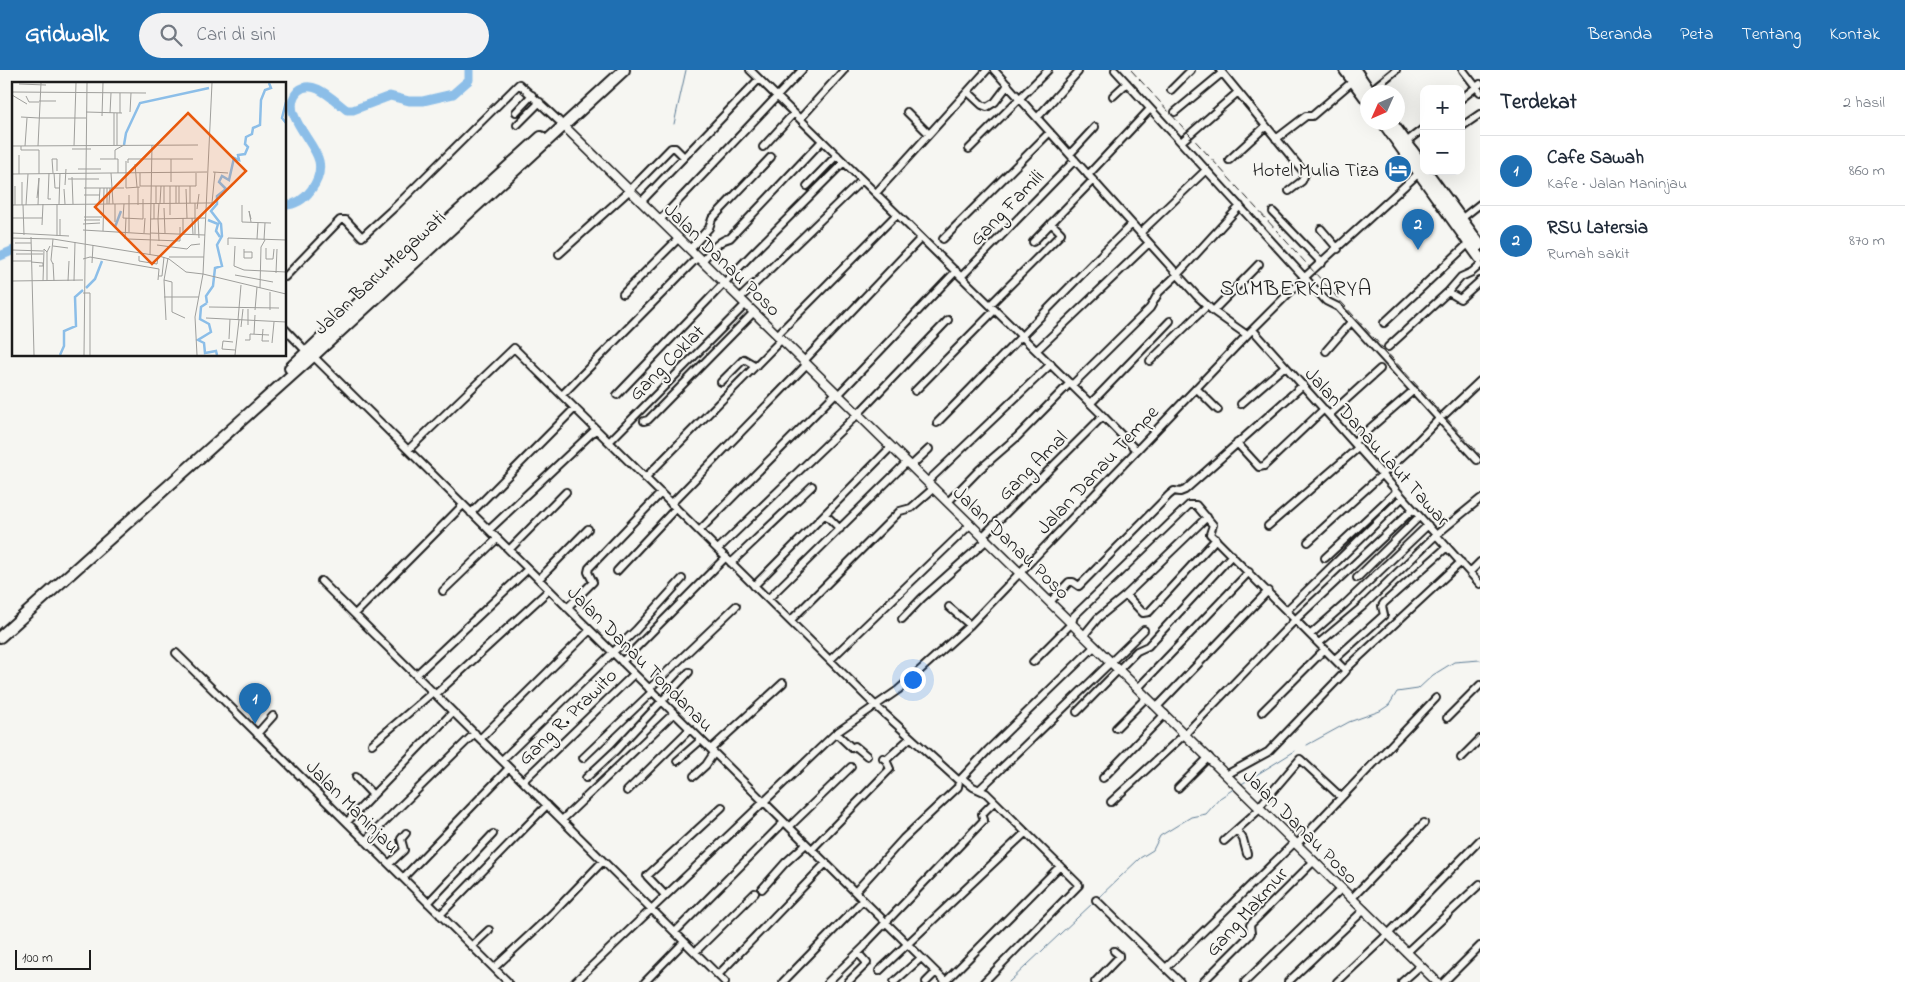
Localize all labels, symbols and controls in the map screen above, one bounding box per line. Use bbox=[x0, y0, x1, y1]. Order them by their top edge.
search box bbox=[139, 13, 489, 58]
text: Gridwalk bbox=[25, 18, 109, 53]
icon: search bbox=[157, 21, 185, 49]
text: Cari di sini bbox=[197, 22, 276, 49]
text: Beranda bbox=[1588, 22, 1652, 48]
text: Peta bbox=[1680, 22, 1713, 48]
text: Tentang bbox=[1741, 22, 1801, 48]
text: Kontak bbox=[1829, 22, 1880, 48]
inset map bbox=[12, 82, 286, 356]
north arrow bbox=[1360, 85, 1405, 130]
map controls bbox=[1420, 85, 1465, 175]
button: + bbox=[1420, 85, 1465, 130]
text: Terdekat bbox=[1500, 88, 1577, 118]
text: 2 hasil bbox=[1843, 91, 1885, 115]
button: − bbox=[1420, 130, 1465, 175]
text: Cafe Sawah bbox=[1547, 145, 1644, 172]
hotel icon: Hotel Mulia Tiza bbox=[1383, 154, 1413, 184]
place label: Hotel Mulia Tiza bbox=[1252, 157, 1379, 186]
text: 1 bbox=[1513, 159, 1519, 183]
text: 860 m bbox=[1849, 159, 1885, 183]
street label: Gang Famili bbox=[964, 164, 1053, 254]
text: Kafe · Jalan Maninjau bbox=[1547, 172, 1687, 196]
street label: Jalan Danau Poso bbox=[656, 197, 787, 325]
street label: Jalan Baru Megawati bbox=[308, 205, 454, 344]
pin: 2 bbox=[1402, 209, 1434, 250]
text: RSU Latersia bbox=[1547, 215, 1648, 242]
text: 2 bbox=[1512, 229, 1520, 253]
text: 870 m bbox=[1849, 229, 1885, 253]
text: Rumah sakit bbox=[1547, 242, 1630, 266]
district label: SUMBERKARYA bbox=[1220, 274, 1372, 306]
street label: Gang Coklat bbox=[623, 319, 713, 409]
street label: Jalan Danau Laut Tawar bbox=[1297, 362, 1456, 534]
street label: Jalan Danau Tempe bbox=[1031, 399, 1167, 542]
street label: Gang Amal bbox=[992, 425, 1076, 509]
street label: Jalan Danau Poso bbox=[945, 480, 1076, 608]
street label: Jalan Danau Tondanau bbox=[559, 580, 719, 740]
street label: Gang R. Prawito bbox=[512, 663, 626, 774]
your location bbox=[900, 667, 926, 693]
pin: 1 bbox=[239, 683, 271, 724]
street label: Jalan Maninjau bbox=[298, 754, 405, 861]
street label: Jalan Danau Poso bbox=[1235, 763, 1364, 892]
street label: Gang Makmur bbox=[1200, 861, 1297, 965]
scale bar bbox=[15, 947, 91, 970]
text: 100 m bbox=[22, 948, 53, 969]

